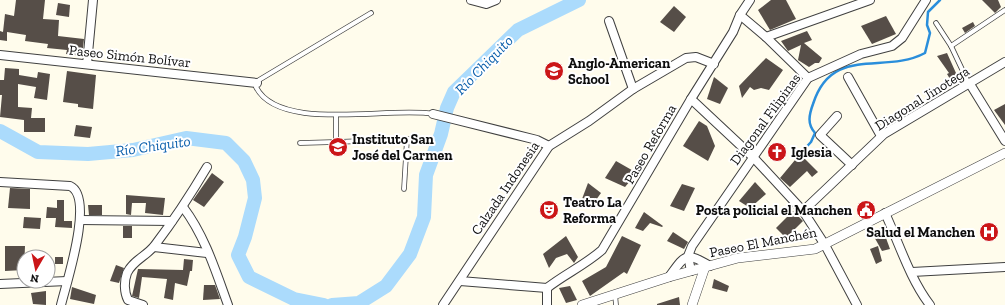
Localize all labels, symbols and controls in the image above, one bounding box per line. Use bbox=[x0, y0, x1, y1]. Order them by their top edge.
water label: Río Chiquito bbox=[451, 32, 517, 98]
street label: Paseo Simón Bolívar bbox=[68, 42, 192, 71]
place label: Anglo-American School bbox=[568, 55, 671, 88]
school or university icon: Anglo-American School bbox=[543, 60, 565, 82]
street label: Diagonal Jinotega bbox=[872, 62, 973, 134]
street label: Diagonal Filipinas bbox=[726, 70, 804, 168]
street label: Paseo Reforma bbox=[621, 101, 680, 187]
place label: Instituto San José del Carmen bbox=[352, 131, 453, 164]
water label: Río Chiquito bbox=[114, 132, 192, 160]
school or university icon: Instituto San José del Carmen bbox=[327, 136, 349, 158]
street label: Calzada Indonesia bbox=[468, 138, 543, 238]
church icon: Iglesia bbox=[766, 141, 788, 163]
place label: Iglesia bbox=[791, 144, 832, 161]
place label: Teatro La Reforma bbox=[563, 194, 622, 227]
theatre icon: Teatro La Reforma bbox=[538, 199, 560, 221]
public building icon: Posta policial el Manchen bbox=[855, 199, 877, 221]
place label: Posta policial el Manchen bbox=[696, 202, 853, 219]
hospital icon: Salud el Manchen bbox=[978, 221, 1000, 243]
street label: Paseo El Manchén bbox=[708, 224, 818, 261]
place label: Salud el Manchen bbox=[866, 224, 976, 241]
north arrow bbox=[16, 249, 56, 289]
text: N bbox=[29, 271, 40, 285]

